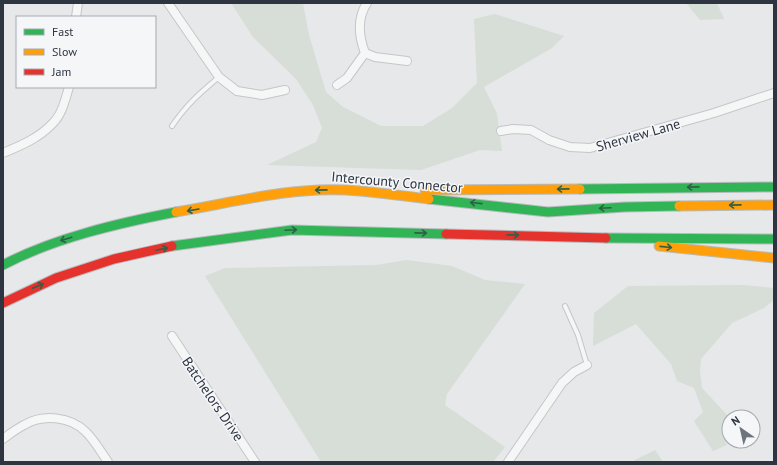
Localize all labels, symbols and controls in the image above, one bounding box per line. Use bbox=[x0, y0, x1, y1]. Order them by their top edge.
legend bbox=[16, 16, 156, 88]
text: Fast bbox=[52, 24, 73, 39]
text: Slow bbox=[52, 44, 77, 59]
text: Jam bbox=[51, 64, 71, 79]
street label: Sherview Lane bbox=[594, 114, 682, 156]
street label: Intercounty Connector bbox=[331, 167, 464, 197]
one-way arrow bbox=[687, 183, 700, 191]
one-way arrow bbox=[557, 185, 570, 193]
one-way arrow bbox=[315, 186, 328, 194]
one-way arrow bbox=[470, 200, 483, 207]
one-way arrow bbox=[729, 202, 742, 209]
one-way arrow bbox=[599, 205, 612, 212]
one-way arrow bbox=[187, 206, 200, 214]
one-way arrow bbox=[284, 227, 297, 234]
one-way arrow bbox=[414, 229, 427, 237]
one-way arrow bbox=[506, 232, 519, 239]
one-way arrow bbox=[60, 236, 73, 243]
one-way arrow bbox=[659, 243, 672, 251]
one-way arrow bbox=[155, 244, 168, 252]
one-way arrow bbox=[32, 282, 44, 289]
street label: Batchelors Drive bbox=[178, 353, 248, 445]
north arrow bbox=[721, 409, 761, 449]
text: N bbox=[728, 413, 742, 429]

